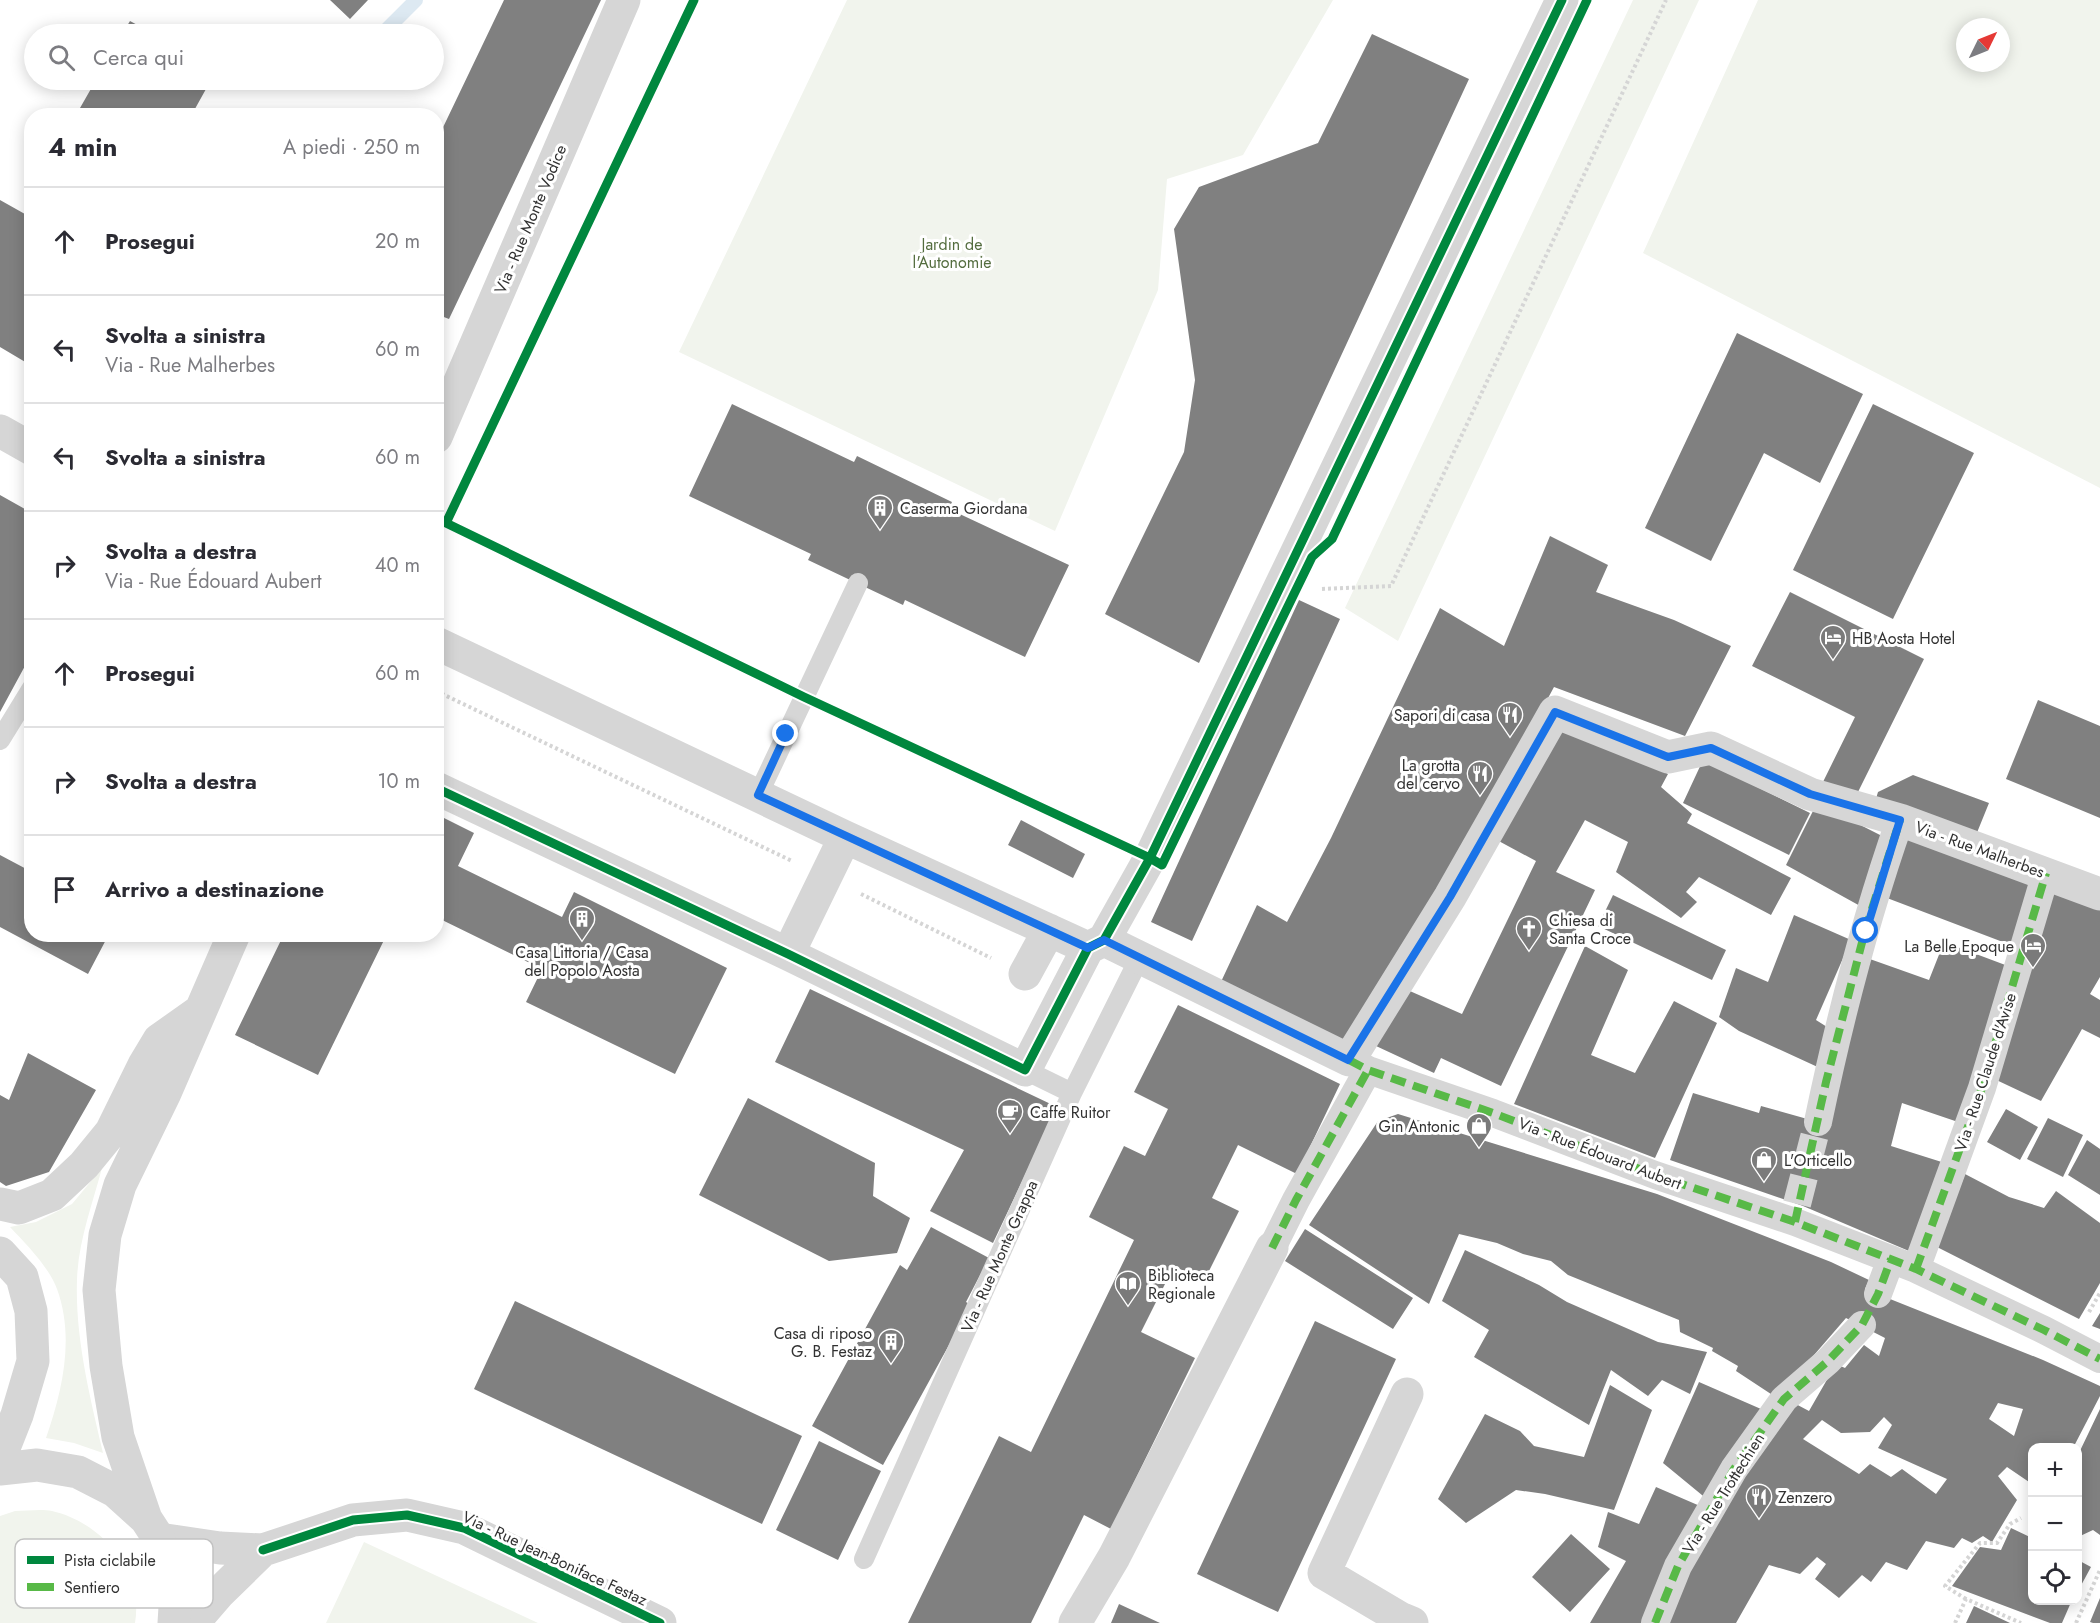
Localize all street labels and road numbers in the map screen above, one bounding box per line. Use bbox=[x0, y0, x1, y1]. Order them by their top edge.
street label: Via - Rue Monte Vodice bbox=[489, 141, 572, 297]
street label: Via - Rue Malherbes bbox=[1912, 815, 2048, 884]
street label: Via - Rue Claude d'Avise bbox=[1949, 990, 2022, 1154]
street label: Via - Rue Édouard Aubert bbox=[1515, 1112, 1685, 1195]
street label: Via - Rue Monte Grappa bbox=[956, 1176, 1043, 1336]
street label: Via - Rue Trottechien bbox=[1677, 1428, 1770, 1558]
street label: Via - Rue Jean-Boniface Festaz bbox=[459, 1505, 652, 1612]

